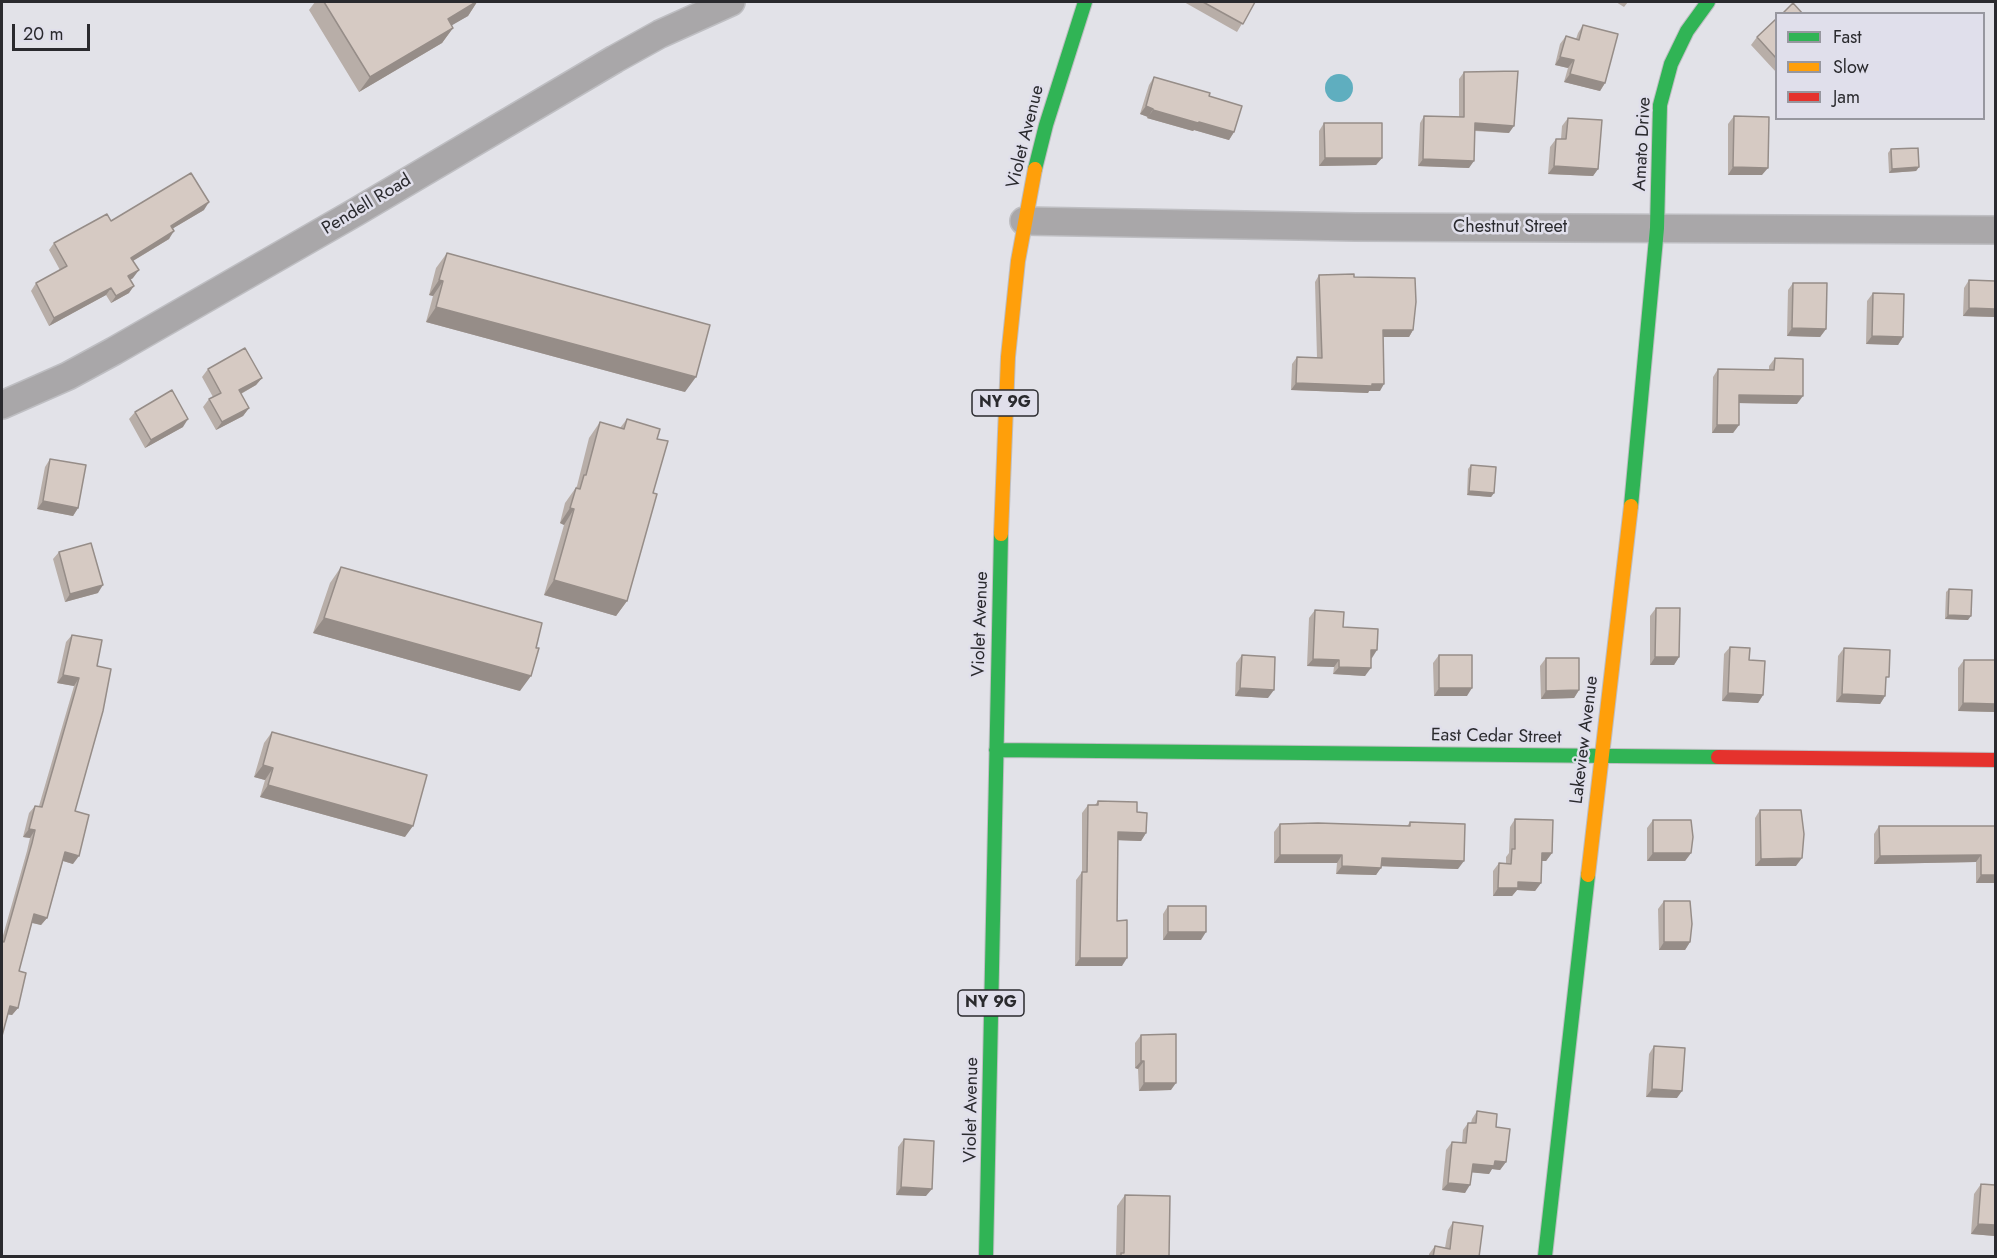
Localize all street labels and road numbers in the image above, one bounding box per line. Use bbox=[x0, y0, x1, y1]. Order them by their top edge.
street label: Violet Avenue bbox=[1003, 83, 1049, 191]
street label: Amato Drive bbox=[1630, 96, 1656, 192]
street label: Pendell Road bbox=[319, 170, 415, 240]
street label: Chestnut Street bbox=[1453, 217, 1567, 239]
road number: NY 9G bbox=[972, 390, 1038, 416]
street label: Violet Avenue bbox=[968, 571, 994, 677]
street label: Lakeview Avenue bbox=[1566, 675, 1604, 805]
street label: East Cedar Street bbox=[1431, 725, 1561, 749]
road number: NY 9G bbox=[958, 990, 1024, 1016]
street label: Violet Avenue bbox=[960, 1057, 984, 1163]

